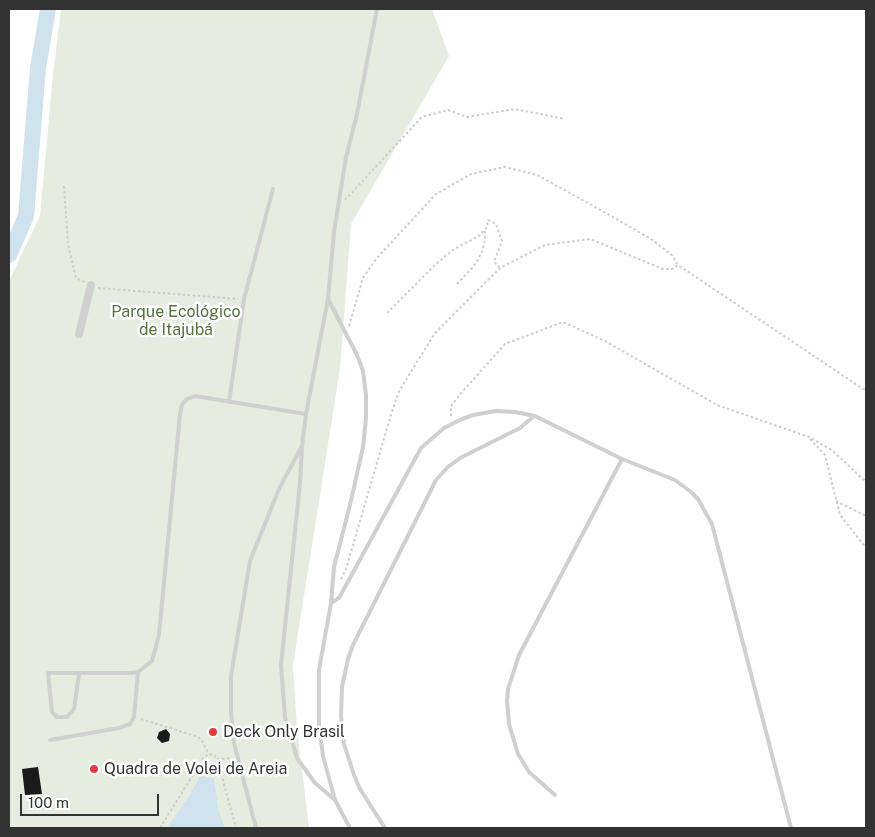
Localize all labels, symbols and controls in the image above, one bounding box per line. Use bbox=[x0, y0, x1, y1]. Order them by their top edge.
park label: Parque Ecológico de Itajubá bbox=[111, 302, 241, 340]
place label: Deck Only Brasil bbox=[223, 722, 345, 742]
marker: Deck Only Brasil bbox=[207, 726, 219, 738]
place label: Quadra de Volei de Areia bbox=[104, 759, 287, 779]
marker: Quadra de Volei de Areia bbox=[88, 763, 100, 775]
scale bar bbox=[22, 784, 161, 816]
text: 100 m bbox=[28, 794, 69, 811]

